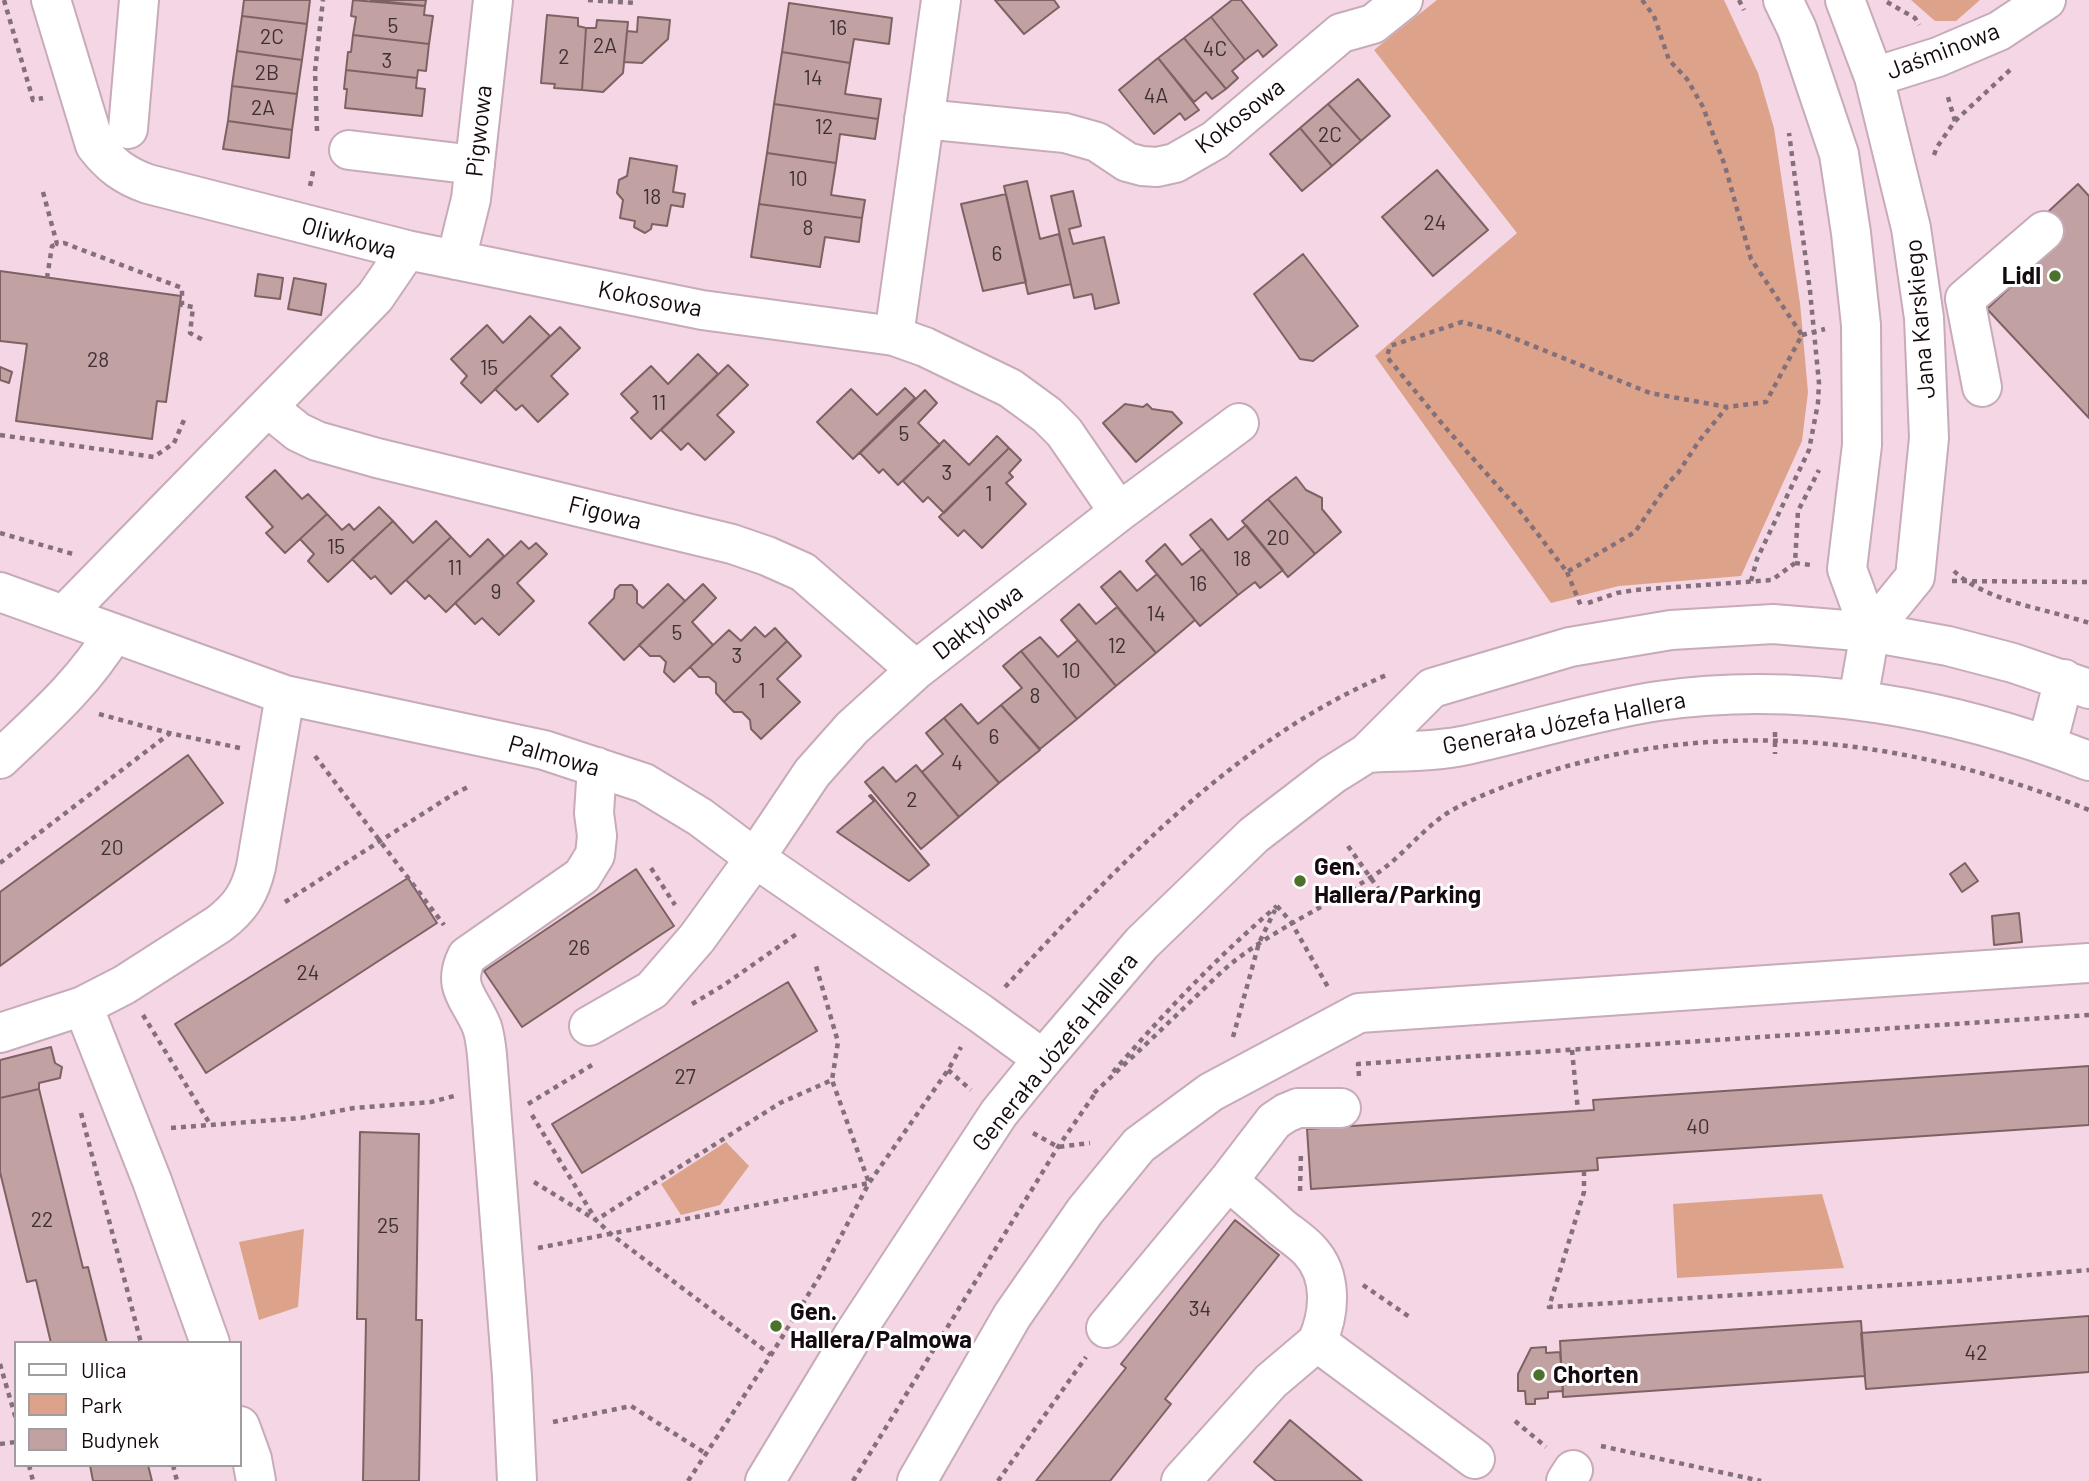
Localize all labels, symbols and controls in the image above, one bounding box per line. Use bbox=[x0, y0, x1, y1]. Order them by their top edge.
house number: 5 bbox=[388, 13, 398, 39]
house number: 16 bbox=[829, 15, 847, 41]
street label: Jaśminowa bbox=[1883, 16, 2003, 86]
house number: 2C bbox=[260, 24, 284, 50]
house number: 2A bbox=[593, 33, 617, 59]
house number: 4C bbox=[1203, 36, 1227, 62]
house number: 2 bbox=[558, 44, 570, 70]
house number: 3 bbox=[382, 48, 392, 74]
house number: 2B bbox=[255, 60, 279, 86]
house number: 14 bbox=[804, 65, 822, 91]
street label: Kokosowa bbox=[1190, 72, 1290, 160]
house number: 4A bbox=[1144, 83, 1168, 109]
street label: Pigwowa bbox=[460, 84, 498, 178]
house number: 2A bbox=[251, 95, 275, 121]
house number: 12 bbox=[815, 114, 833, 140]
house number: 2C bbox=[1318, 122, 1342, 148]
house number: 10 bbox=[788, 166, 808, 192]
house number: 18 bbox=[643, 184, 661, 210]
house number: 24 bbox=[1424, 210, 1446, 236]
street label: Oliwkowa bbox=[298, 211, 400, 265]
house number: 8 bbox=[803, 215, 813, 241]
street label: Jana Karskiego bbox=[1899, 238, 1941, 400]
house number: 6 bbox=[992, 241, 1002, 267]
place label: Lidl bbox=[2002, 262, 2041, 290]
marker: Lidl bbox=[2047, 268, 2063, 284]
street label: Kokosowa bbox=[595, 275, 705, 323]
house number: 28 bbox=[87, 347, 109, 373]
house number: 15 bbox=[480, 355, 498, 381]
house number: 11 bbox=[652, 390, 666, 416]
house number: 5 bbox=[899, 421, 909, 447]
house number: 3 bbox=[942, 460, 952, 486]
house number: 1 bbox=[985, 481, 993, 507]
street label: Figowa bbox=[565, 490, 645, 536]
house number: 20 bbox=[1266, 525, 1290, 551]
house number: 15 bbox=[327, 534, 345, 560]
house number: 18 bbox=[1233, 546, 1251, 572]
house number: 11 bbox=[448, 555, 462, 581]
house number: 16 bbox=[1189, 571, 1207, 597]
street label: Daktylowa bbox=[927, 578, 1029, 666]
house number: 9 bbox=[491, 579, 501, 605]
house number: 14 bbox=[1147, 601, 1165, 627]
house number: 5 bbox=[672, 620, 682, 646]
house number: 12 bbox=[1108, 633, 1126, 659]
house number: 3 bbox=[732, 643, 742, 669]
house number: 10 bbox=[1061, 658, 1081, 684]
house number: 1 bbox=[758, 678, 766, 704]
house number: 8 bbox=[1030, 683, 1040, 709]
street label: Generała Józefa Hallera bbox=[1440, 685, 1688, 761]
house number: 6 bbox=[989, 724, 999, 750]
street label: Palmowa bbox=[505, 729, 603, 783]
house number: 4 bbox=[951, 750, 963, 776]
house number: 2 bbox=[906, 787, 918, 813]
house number: 20 bbox=[100, 835, 124, 861]
place label: Gen. Hallera/Parking bbox=[1314, 853, 1481, 909]
marker: Gen. Hallera/Parking bbox=[1292, 873, 1308, 889]
house number: 26 bbox=[568, 935, 590, 961]
street label: Generała Józefa Hallera bbox=[966, 947, 1144, 1157]
house number: 24 bbox=[297, 960, 319, 986]
house number: 27 bbox=[674, 1064, 696, 1090]
house number: 40 bbox=[1686, 1114, 1710, 1140]
house number: 22 bbox=[31, 1207, 53, 1233]
house number: 25 bbox=[377, 1213, 399, 1239]
house number: 34 bbox=[1189, 1296, 1211, 1322]
place label: Gen. Hallera/Palmowa bbox=[790, 1298, 972, 1354]
marker: Gen. Hallera/Palmowa bbox=[768, 1318, 784, 1334]
house number: 42 bbox=[1965, 1340, 1987, 1366]
legend bbox=[14, 1341, 242, 1467]
text: Ulica bbox=[81, 1357, 126, 1382]
place label: Chorten bbox=[1553, 1361, 1639, 1389]
marker: Chorten bbox=[1531, 1367, 1547, 1383]
text: Park bbox=[81, 1392, 122, 1417]
text: Budynek bbox=[81, 1427, 159, 1452]

